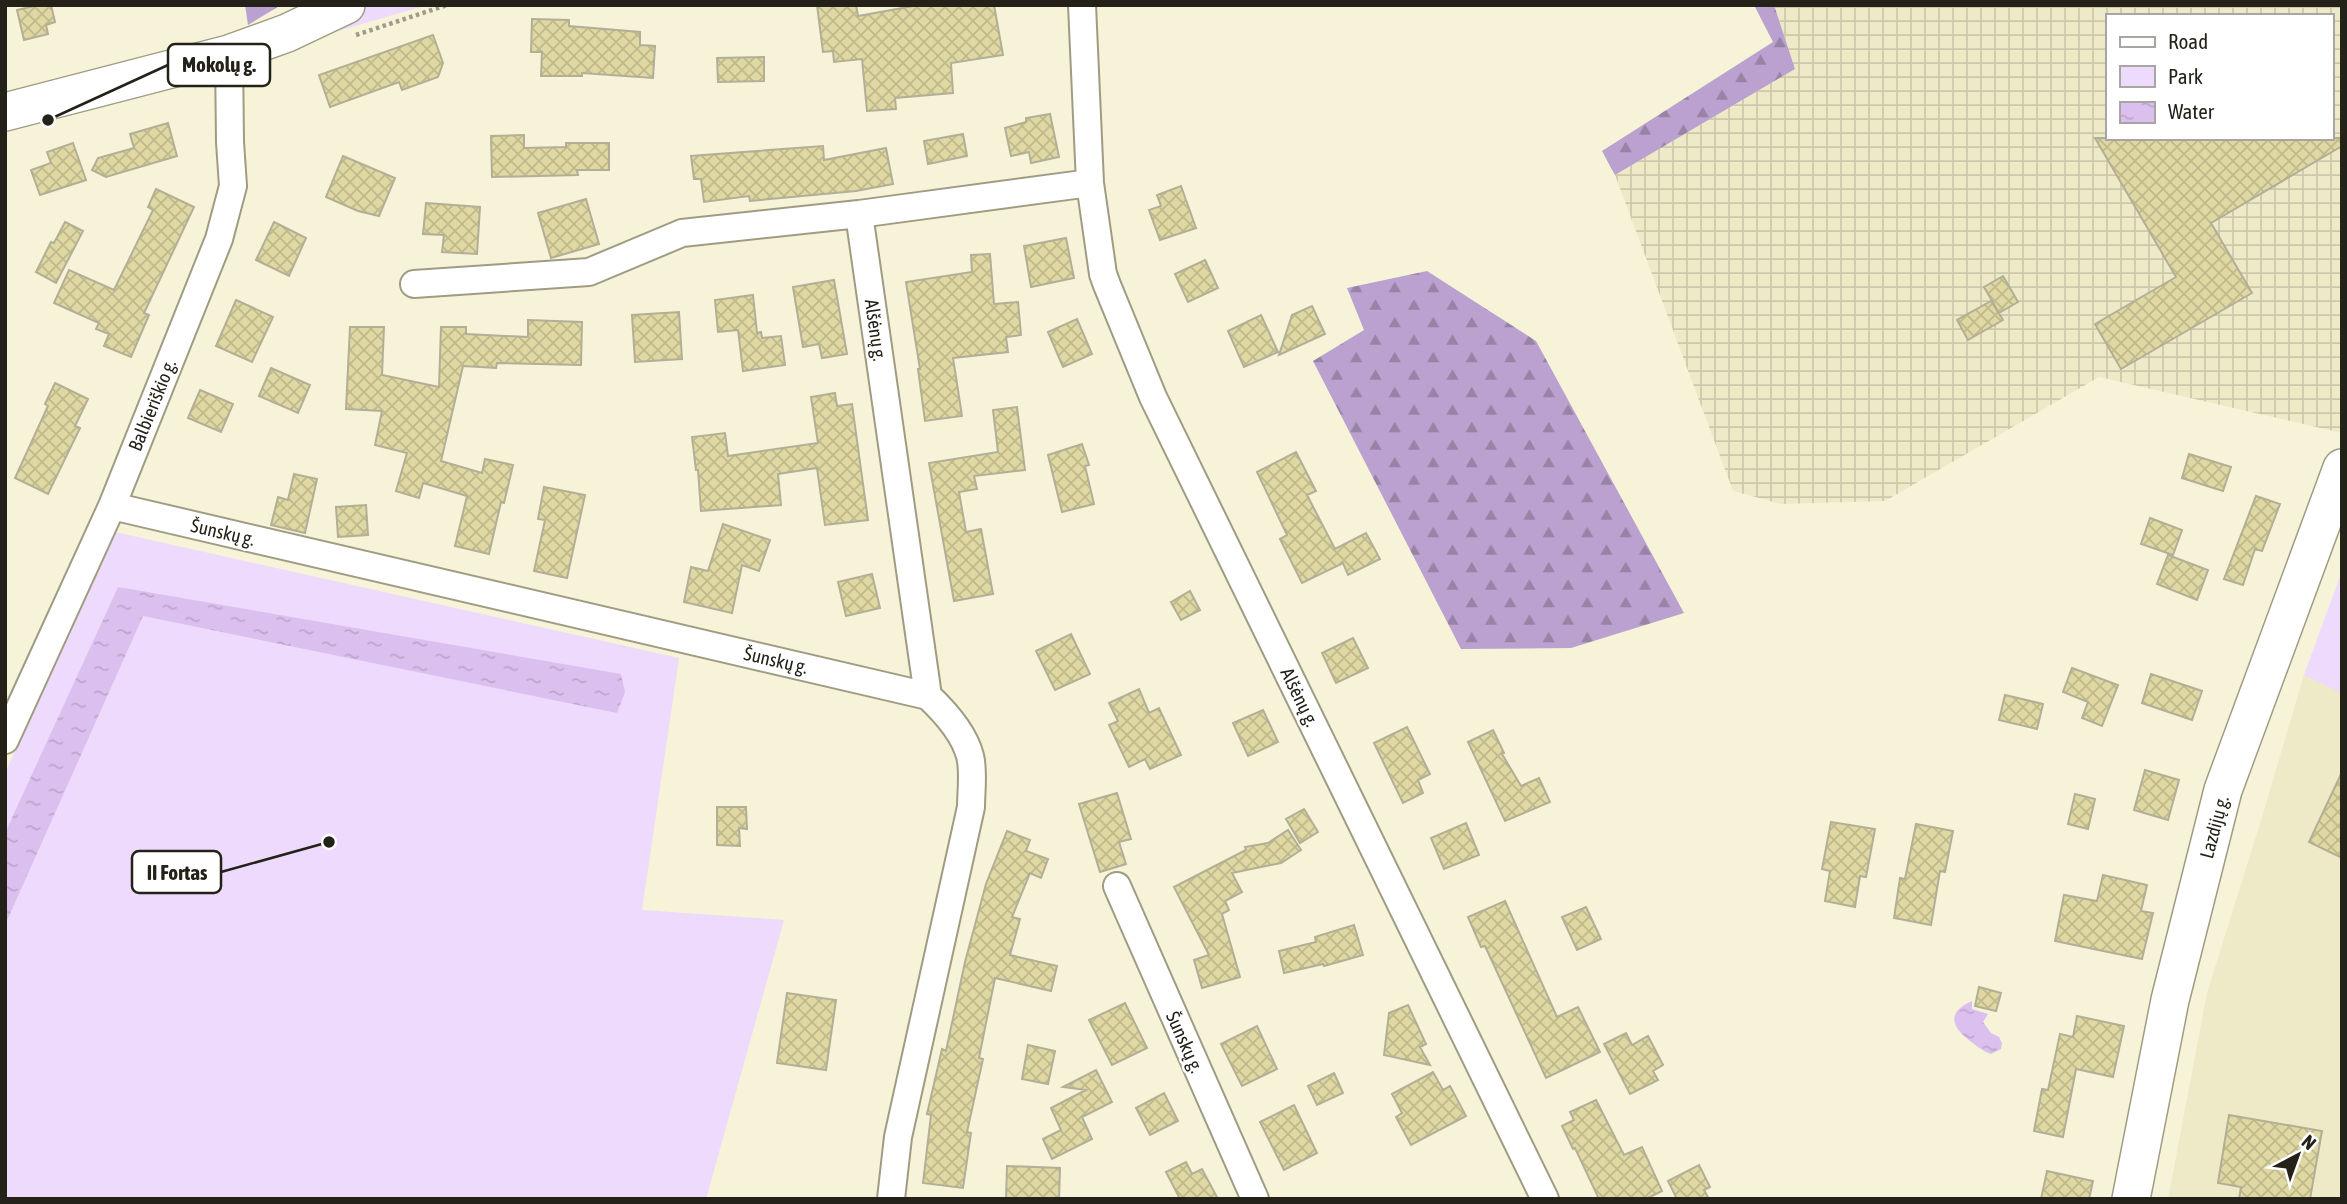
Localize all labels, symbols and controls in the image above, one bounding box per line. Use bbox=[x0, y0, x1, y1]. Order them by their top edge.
legend bbox=[2106, 14, 2333, 140]
text: Road bbox=[2168, 29, 2208, 53]
callout: Mokolų g. bbox=[168, 44, 270, 86]
text: Mokolų g. bbox=[182, 52, 256, 76]
text: Park bbox=[2168, 64, 2203, 88]
text: Water bbox=[2168, 99, 2215, 123]
street label: Alšėnų g. bbox=[861, 298, 891, 362]
street label: Balbieriškio g. bbox=[124, 356, 180, 454]
street label: Šunskų g. bbox=[189, 514, 257, 550]
street label: Šunskų g. bbox=[742, 642, 810, 678]
street label: Alšėnų g. bbox=[1276, 664, 1324, 730]
street label: Lazdijų g. bbox=[2195, 793, 2233, 861]
callout: II Fortas bbox=[132, 851, 221, 893]
text: II Fortas bbox=[147, 860, 208, 884]
street label: Šunskų g. bbox=[1162, 1008, 1208, 1076]
north arrow bbox=[2263, 1120, 2333, 1190]
text: N bbox=[2298, 1130, 2321, 1154]

